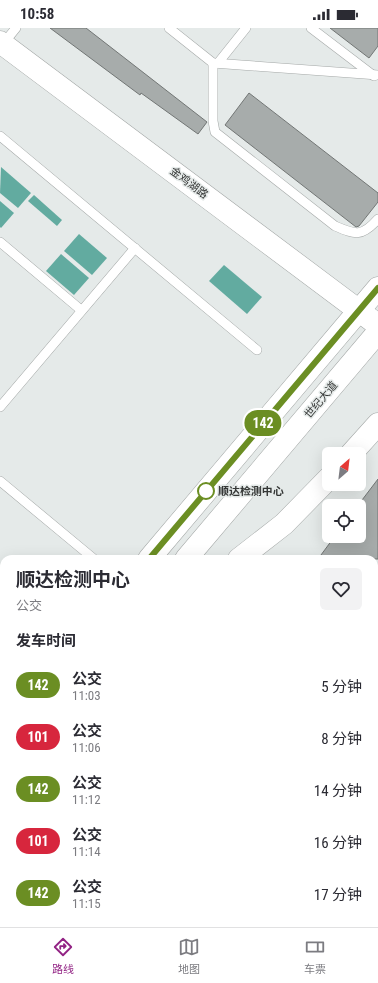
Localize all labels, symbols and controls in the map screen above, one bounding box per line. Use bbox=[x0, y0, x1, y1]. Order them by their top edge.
text: 10:58 bbox=[20, 5, 54, 23]
street label: 金鸡湖路 bbox=[168, 165, 210, 201]
street label: 世纪大道 bbox=[302, 379, 340, 421]
line badge: 142 bbox=[240, 410, 286, 436]
text: 142 bbox=[252, 415, 274, 431]
north arrow bbox=[322, 447, 366, 491]
map controls bbox=[322, 447, 366, 543]
marker: 顺达检测中心 bbox=[197, 482, 215, 500]
place label: 顺达检测中心 bbox=[218, 485, 284, 498]
button: locate bbox=[322, 499, 366, 543]
text: 顺达检测中心 bbox=[16, 568, 130, 591]
button: heart bbox=[320, 568, 362, 610]
text: 公交 bbox=[16, 598, 42, 613]
text: 发车时间 bbox=[16, 632, 76, 650]
text: 公交 bbox=[72, 670, 102, 688]
text: 142 bbox=[27, 677, 49, 693]
text: 5 分钟 bbox=[321, 678, 362, 696]
text: 11:03 bbox=[72, 688, 101, 703]
text: 公交 bbox=[72, 722, 102, 740]
text: 101 bbox=[27, 729, 49, 745]
text: 8 分钟 bbox=[321, 730, 362, 748]
text: 11:06 bbox=[72, 740, 101, 755]
text: 公交 bbox=[72, 774, 102, 792]
text: 142 bbox=[27, 781, 49, 797]
text: 14 分钟 bbox=[314, 782, 362, 800]
text: 11:12 bbox=[72, 792, 101, 807]
text: 公交 bbox=[72, 826, 102, 844]
text: 101 bbox=[27, 833, 49, 849]
text: 16 分钟 bbox=[314, 834, 362, 852]
text: 11:14 bbox=[72, 844, 101, 859]
text: 公交 bbox=[72, 878, 102, 896]
text: 142 bbox=[27, 885, 49, 901]
text: 17 分钟 bbox=[314, 886, 362, 904]
text: 11:15 bbox=[72, 896, 101, 911]
tab: 路线 bbox=[52, 936, 74, 976]
tab: 地图 bbox=[178, 936, 200, 976]
tab: 车票 bbox=[304, 936, 326, 976]

